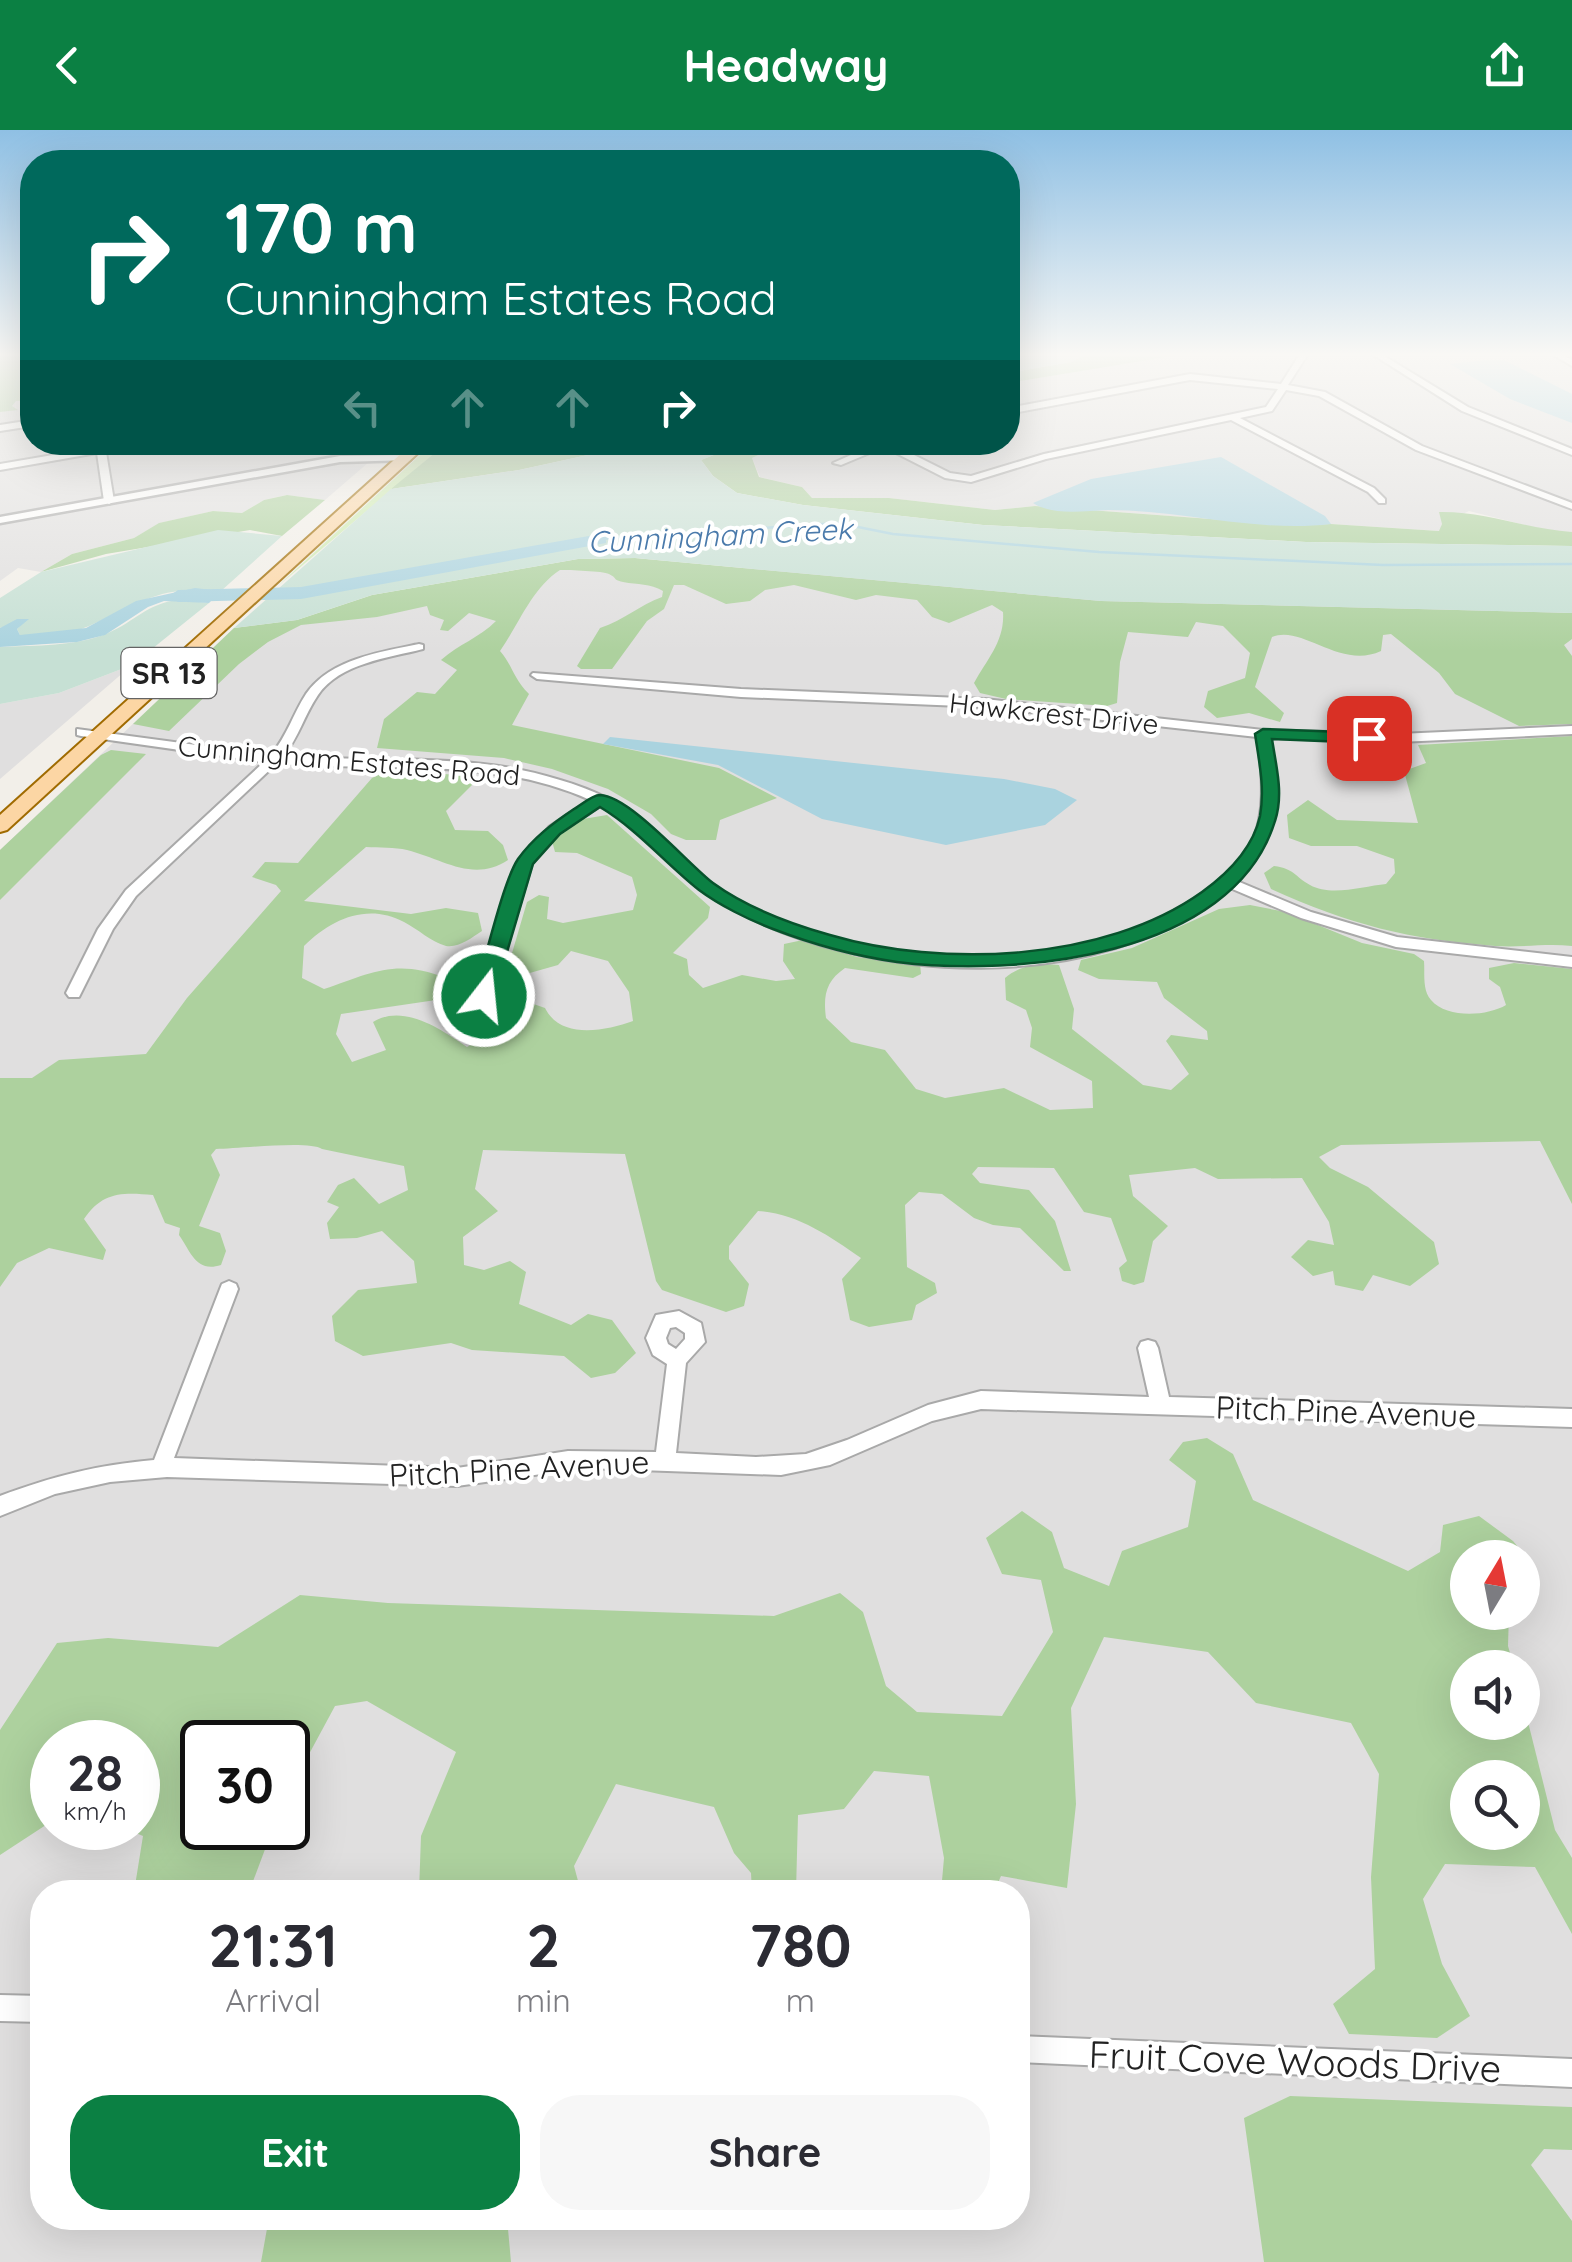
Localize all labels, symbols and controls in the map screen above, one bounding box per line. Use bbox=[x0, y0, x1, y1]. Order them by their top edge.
text: Headway bbox=[683, 37, 889, 93]
icon: back bbox=[40, 38, 95, 93]
icon: share bbox=[1477, 38, 1532, 93]
text: 170 m bbox=[225, 183, 418, 271]
icon: right bbox=[60, 190, 190, 320]
text: Cunningham Estates Road bbox=[225, 270, 777, 326]
icon: left bbox=[335, 380, 390, 435]
icon: ahead bbox=[440, 380, 495, 435]
icon: ahead bbox=[545, 380, 600, 435]
icon: right bbox=[650, 380, 705, 435]
water label: Cunningham Creek bbox=[587, 509, 856, 561]
road number: SR 13 bbox=[121, 648, 216, 698]
street label: Hawkcrest Drive bbox=[947, 685, 1161, 741]
pin bbox=[1327, 696, 1412, 781]
icon: arrive bbox=[1342, 711, 1397, 766]
street label: Cunningham Estates Road bbox=[177, 728, 521, 792]
position arrow bbox=[432, 944, 536, 1048]
street label: Pitch Pine Avenue bbox=[1215, 1386, 1477, 1436]
street label: Pitch Pine Avenue bbox=[388, 1441, 650, 1495]
north arrow bbox=[1450, 1540, 1540, 1630]
map controls bbox=[1450, 1540, 1540, 1850]
button: sound bbox=[1450, 1650, 1540, 1740]
speed limit sign: 30 bbox=[180, 1720, 310, 1850]
text: 28 bbox=[67, 1741, 123, 1804]
button: search bbox=[1450, 1760, 1540, 1850]
text: km/h bbox=[63, 1795, 127, 1826]
text: 21:31 bbox=[208, 1907, 338, 1982]
text: 2 bbox=[526, 1907, 560, 1982]
text: 780 bbox=[749, 1907, 852, 1982]
text: Arrival bbox=[225, 1980, 321, 2020]
text: min bbox=[516, 1980, 571, 2020]
text: m bbox=[786, 1980, 815, 2020]
street label: Fruit Cove Woods Drive bbox=[1088, 2030, 1502, 2092]
button: Exit bbox=[70, 2095, 520, 2210]
button: Share bbox=[540, 2095, 990, 2210]

